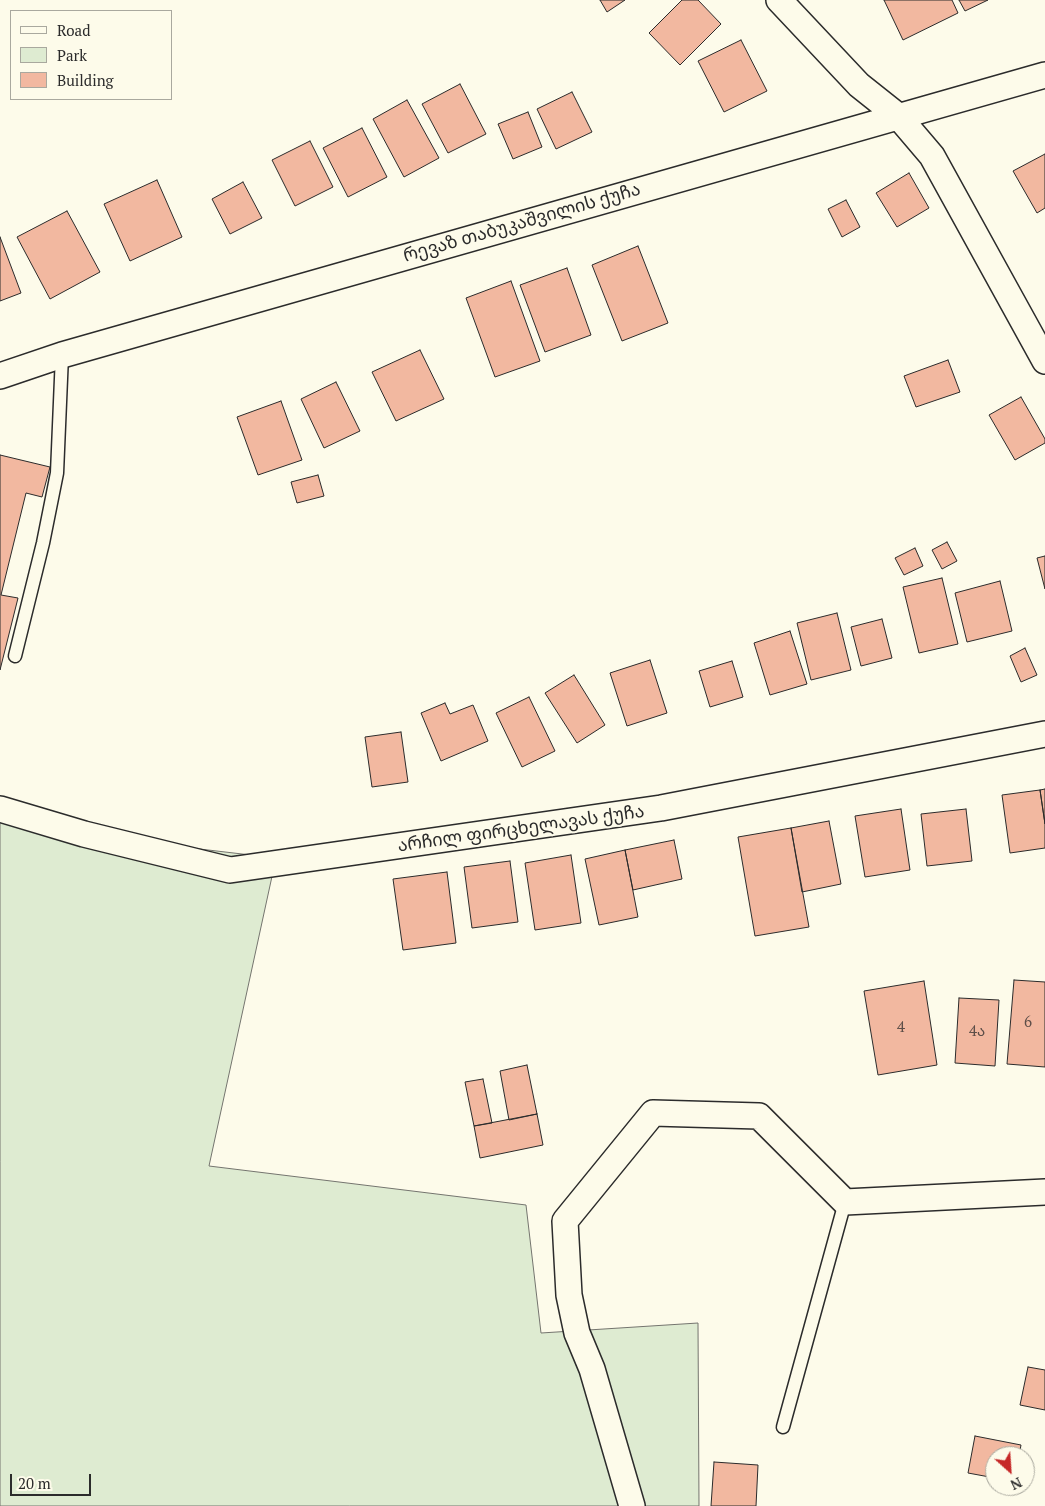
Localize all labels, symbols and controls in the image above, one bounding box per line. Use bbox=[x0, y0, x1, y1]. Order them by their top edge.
legend bbox=[10, 10, 172, 100]
text: Road bbox=[57, 20, 90, 40]
text: Park bbox=[57, 45, 87, 65]
text: Building bbox=[57, 70, 114, 90]
street label: რევაზ თაბუკაშვილის ქუჩა bbox=[401, 179, 643, 267]
street label: არჩილ ფირცხელავას ქუჩა bbox=[396, 801, 646, 857]
house number: 6 bbox=[1024, 1014, 1032, 1032]
house number: 4 bbox=[897, 1019, 905, 1037]
house number: 4ა bbox=[969, 1023, 985, 1041]
north arrow bbox=[985, 1446, 1035, 1496]
scale bar bbox=[12, 1464, 94, 1496]
text: 20 m bbox=[18, 1473, 51, 1493]
text: N bbox=[1007, 1473, 1025, 1495]

